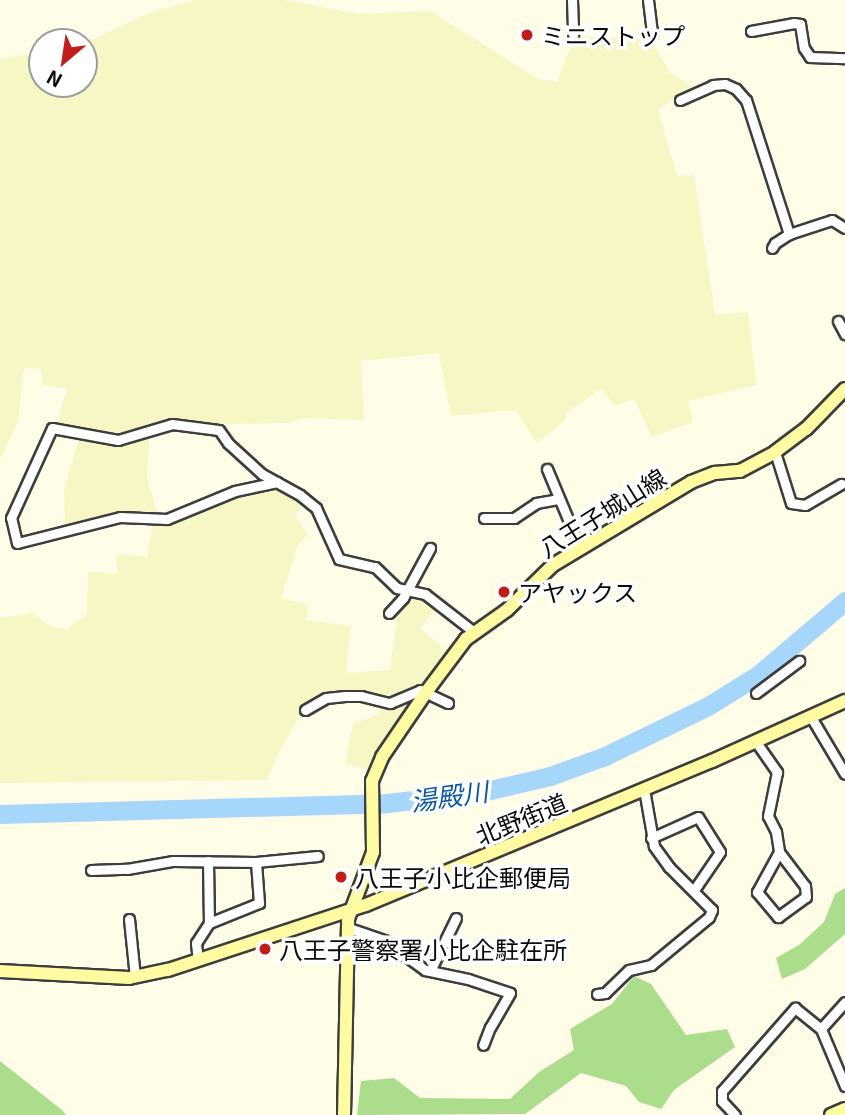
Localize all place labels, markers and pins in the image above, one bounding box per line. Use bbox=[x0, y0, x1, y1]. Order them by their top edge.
place label: ミニストップ bbox=[541, 21, 685, 49]
marker: ミニストップ bbox=[519, 27, 535, 43]
place label: アヤックス bbox=[518, 578, 638, 606]
marker: アヤックス bbox=[496, 584, 512, 600]
place label: 八王子小比企郵便局 bbox=[355, 863, 571, 891]
marker: 八王子小比企郵便局 bbox=[333, 869, 349, 885]
place label: 八王子警察署小比企駐在所 bbox=[279, 935, 567, 963]
marker: 八王子警察署小比企駐在所 bbox=[257, 941, 273, 957]

